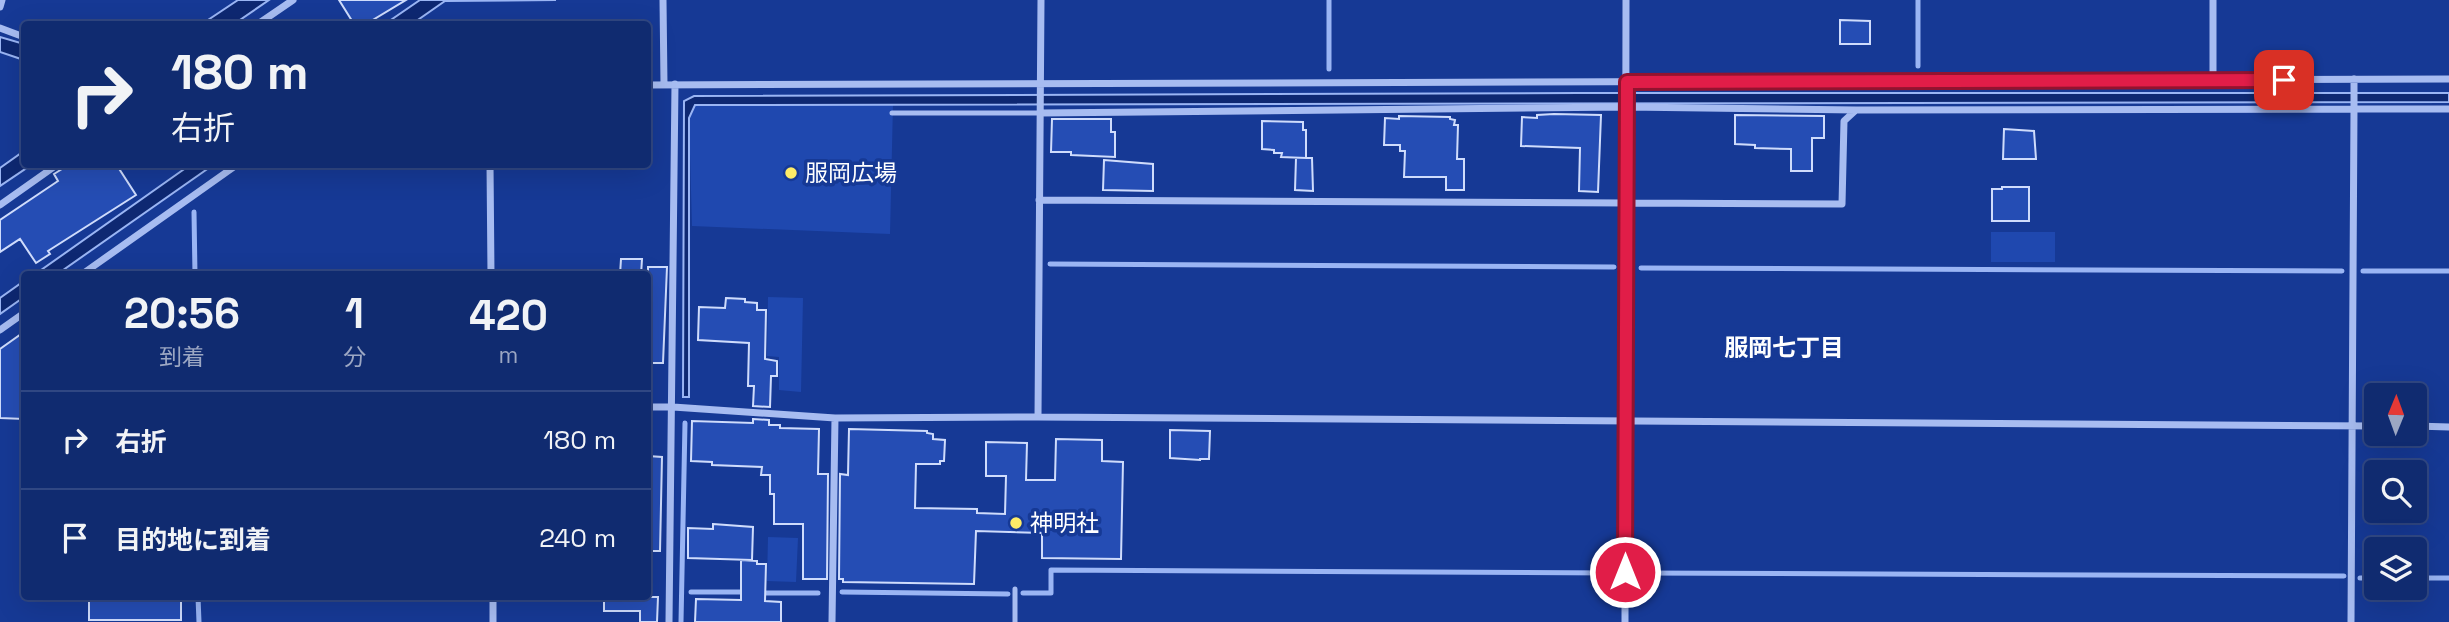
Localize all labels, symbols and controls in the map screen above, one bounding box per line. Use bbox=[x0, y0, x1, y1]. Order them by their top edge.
text: 180 m bbox=[171, 41, 309, 103]
icon: right bbox=[56, 49, 147, 140]
pin bbox=[2254, 50, 2314, 110]
icon: arrive bbox=[2265, 61, 2303, 99]
text: 右折 bbox=[171, 108, 235, 148]
place label: 服岡広場 bbox=[805, 158, 897, 188]
marker: 服岡広場 bbox=[783, 165, 799, 181]
text: 20:56 bbox=[124, 287, 240, 340]
text: 1 bbox=[345, 287, 364, 340]
text: 420 bbox=[469, 289, 548, 342]
district label: 服岡七丁目 bbox=[1724, 332, 1844, 363]
text: m bbox=[499, 340, 518, 370]
text: 到着 bbox=[159, 342, 205, 372]
text: 分 bbox=[343, 342, 366, 372]
north arrow bbox=[2364, 383, 2427, 446]
map controls bbox=[2364, 383, 2427, 600]
icon: right bbox=[56, 421, 94, 459]
text: 180 m bbox=[543, 423, 616, 457]
text: 右折 bbox=[115, 425, 167, 459]
button: search bbox=[2364, 460, 2427, 523]
place label: 神明社 bbox=[1030, 508, 1099, 538]
marker: 神明社 bbox=[1008, 515, 1024, 531]
icon: arrive bbox=[56, 519, 94, 557]
text: 240 m bbox=[539, 521, 616, 555]
text: 目的地に到着 bbox=[115, 523, 271, 557]
position arrow bbox=[1588, 535, 1662, 609]
button: layers bbox=[2364, 537, 2427, 600]

